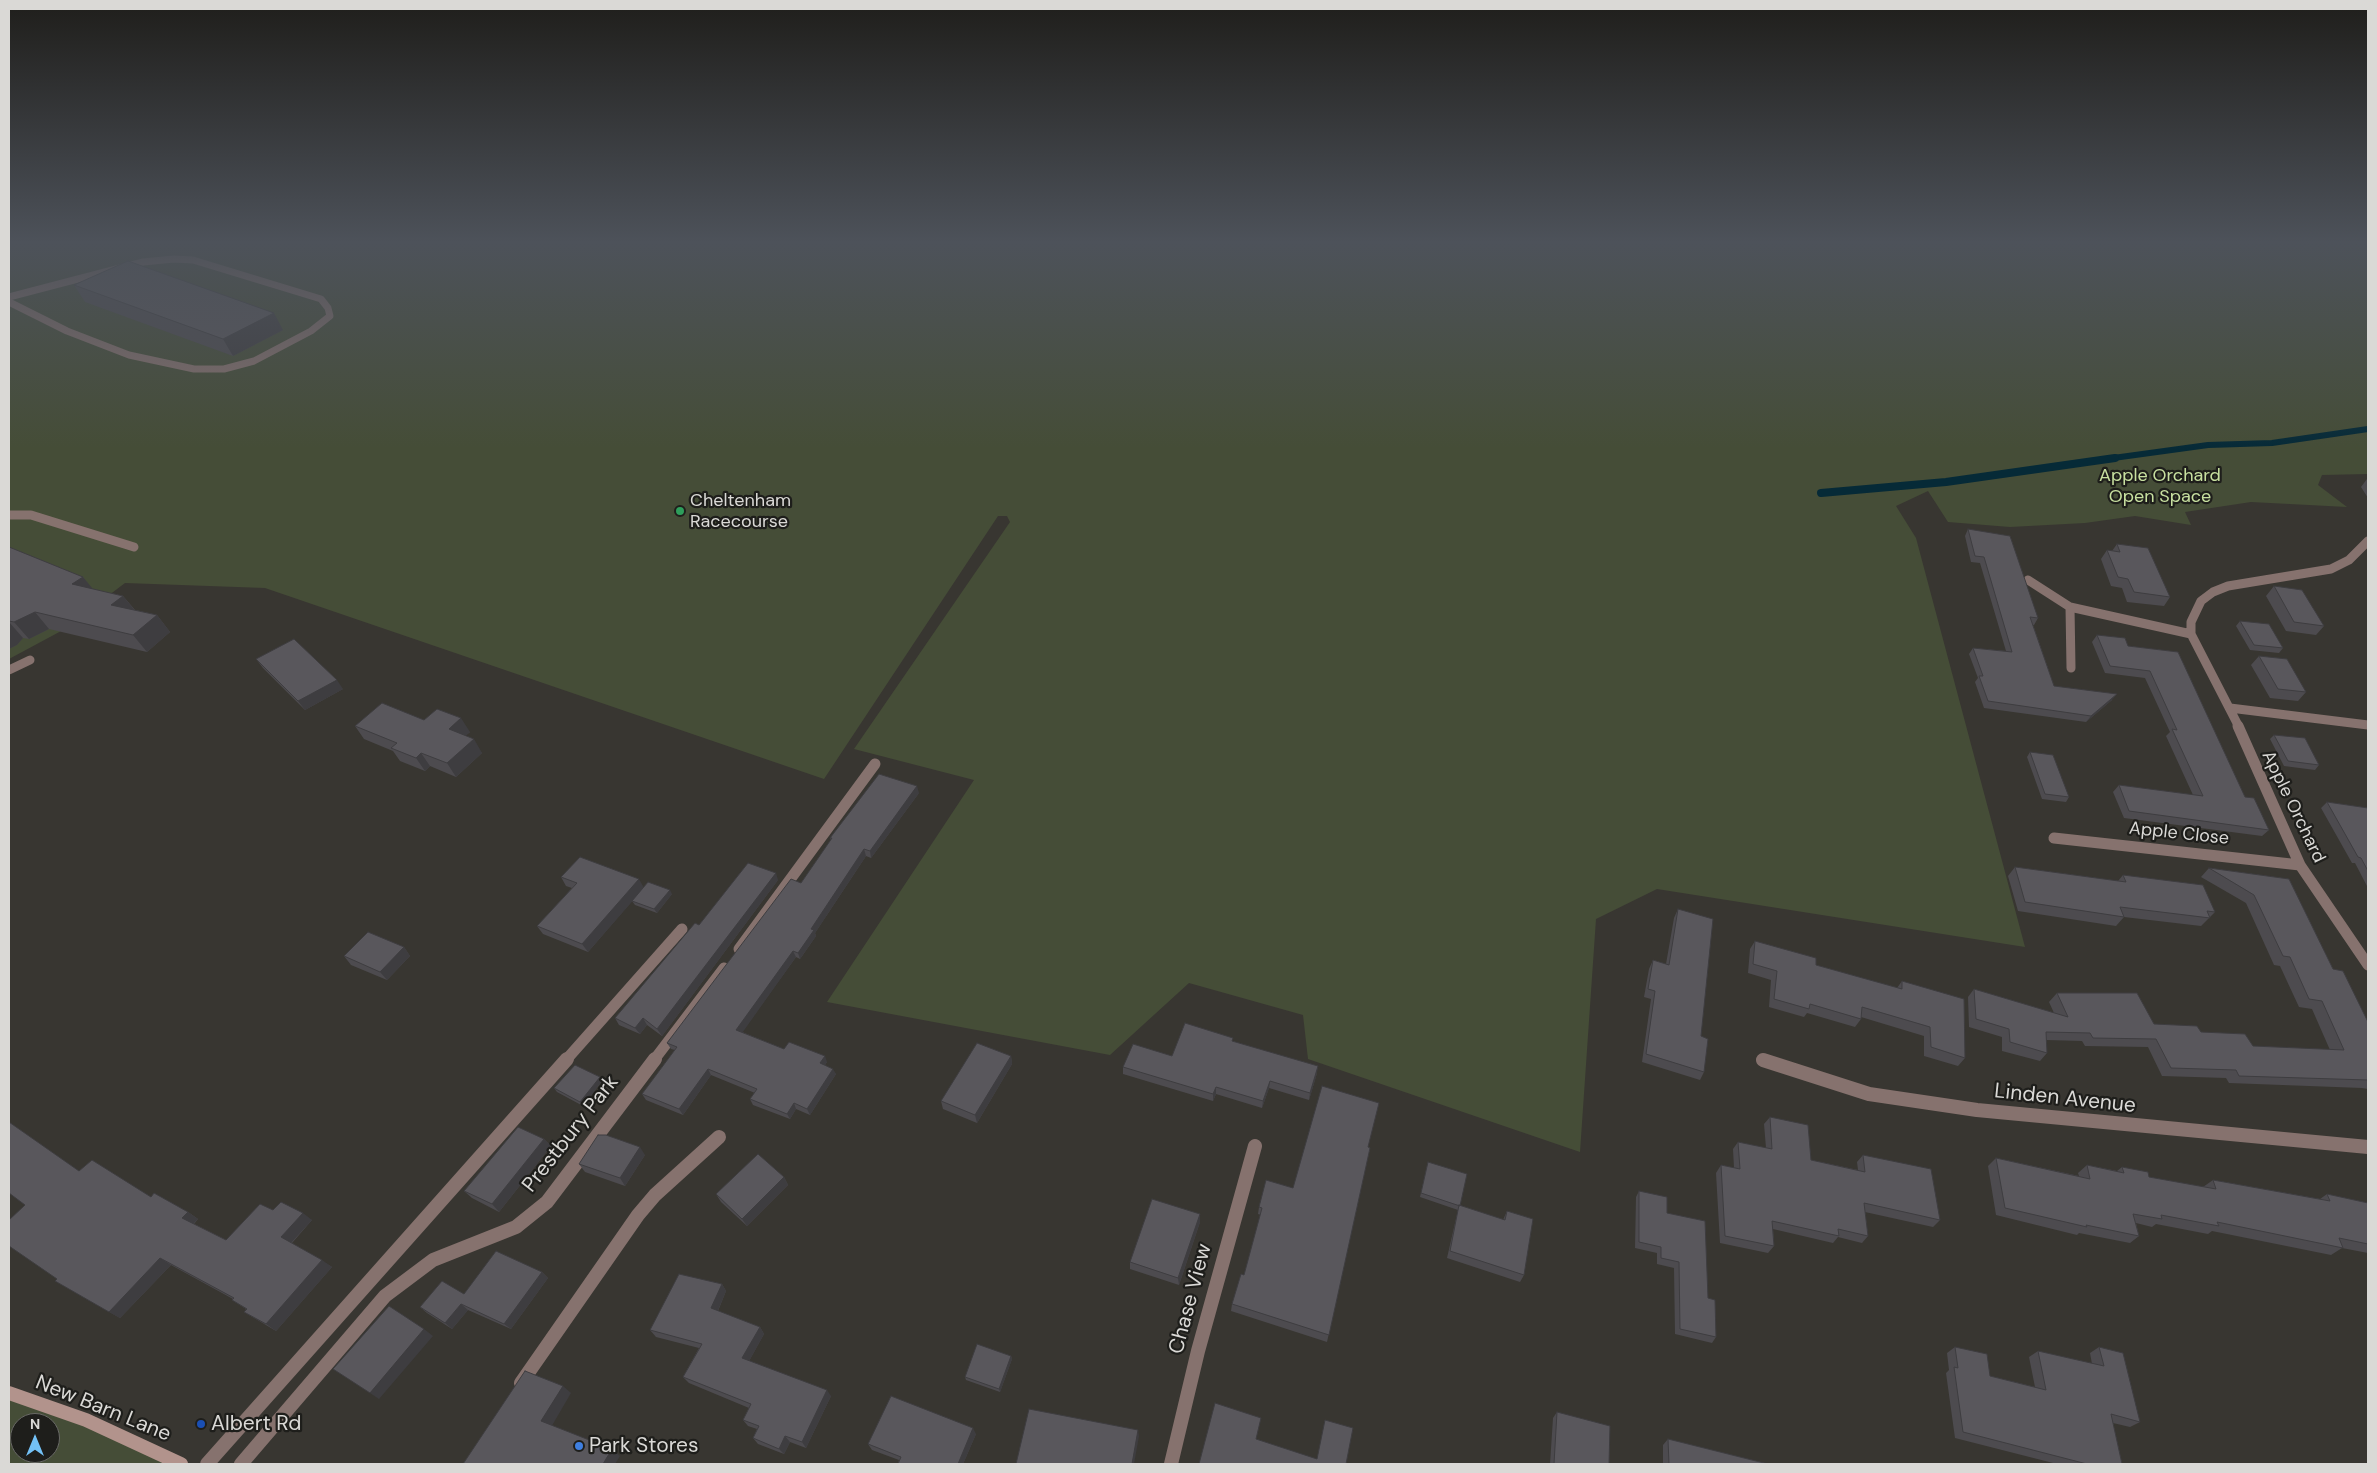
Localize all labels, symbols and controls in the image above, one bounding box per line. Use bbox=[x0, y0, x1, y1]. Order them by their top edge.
park label: Apple Orchard Open Space bbox=[2099, 465, 2221, 508]
place label: Cheltenham Racecourse bbox=[690, 490, 791, 532]
marker: Cheltenham Racecourse bbox=[674, 505, 686, 517]
street label: Apple Orchard bbox=[2257, 748, 2329, 866]
street label: Apple Close bbox=[2128, 818, 2230, 850]
street label: Prestbury Park bbox=[518, 1071, 624, 1197]
street label: Linden Avenue bbox=[1993, 1079, 2137, 1119]
street label: Chase View bbox=[1164, 1241, 1218, 1357]
street label: New Barn Lane bbox=[32, 1370, 174, 1448]
place label: Albert Rd bbox=[211, 1411, 301, 1437]
north arrow bbox=[10, 1413, 60, 1463]
marker: Albert Rd bbox=[195, 1418, 207, 1430]
place label: Park Stores bbox=[589, 1433, 698, 1459]
marker: Park Stores bbox=[573, 1440, 585, 1452]

